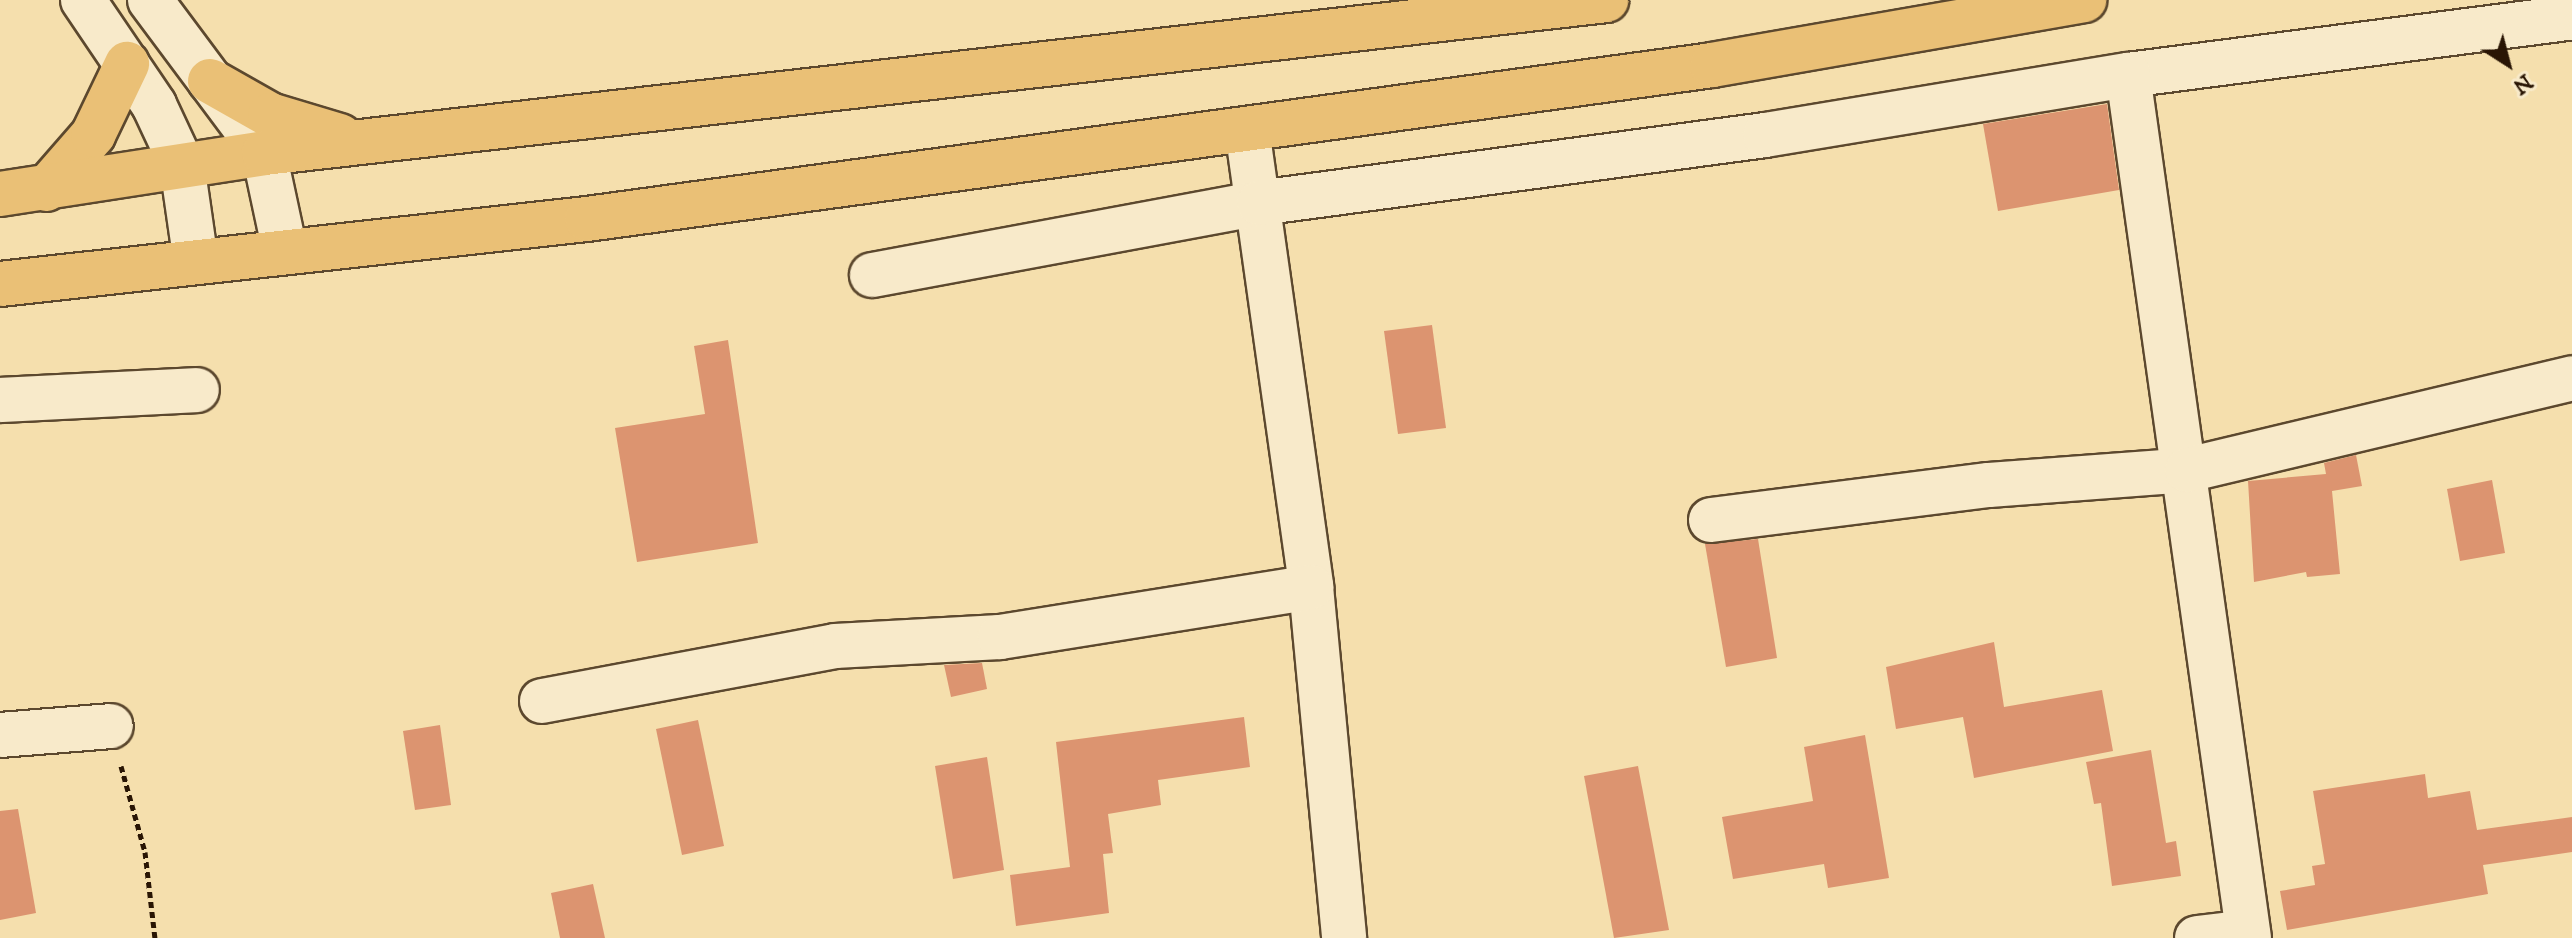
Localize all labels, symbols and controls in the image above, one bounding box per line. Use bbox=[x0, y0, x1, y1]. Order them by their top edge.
north arrow bbox=[2468, 24, 2548, 104]
text: N bbox=[2507, 68, 2538, 100]

